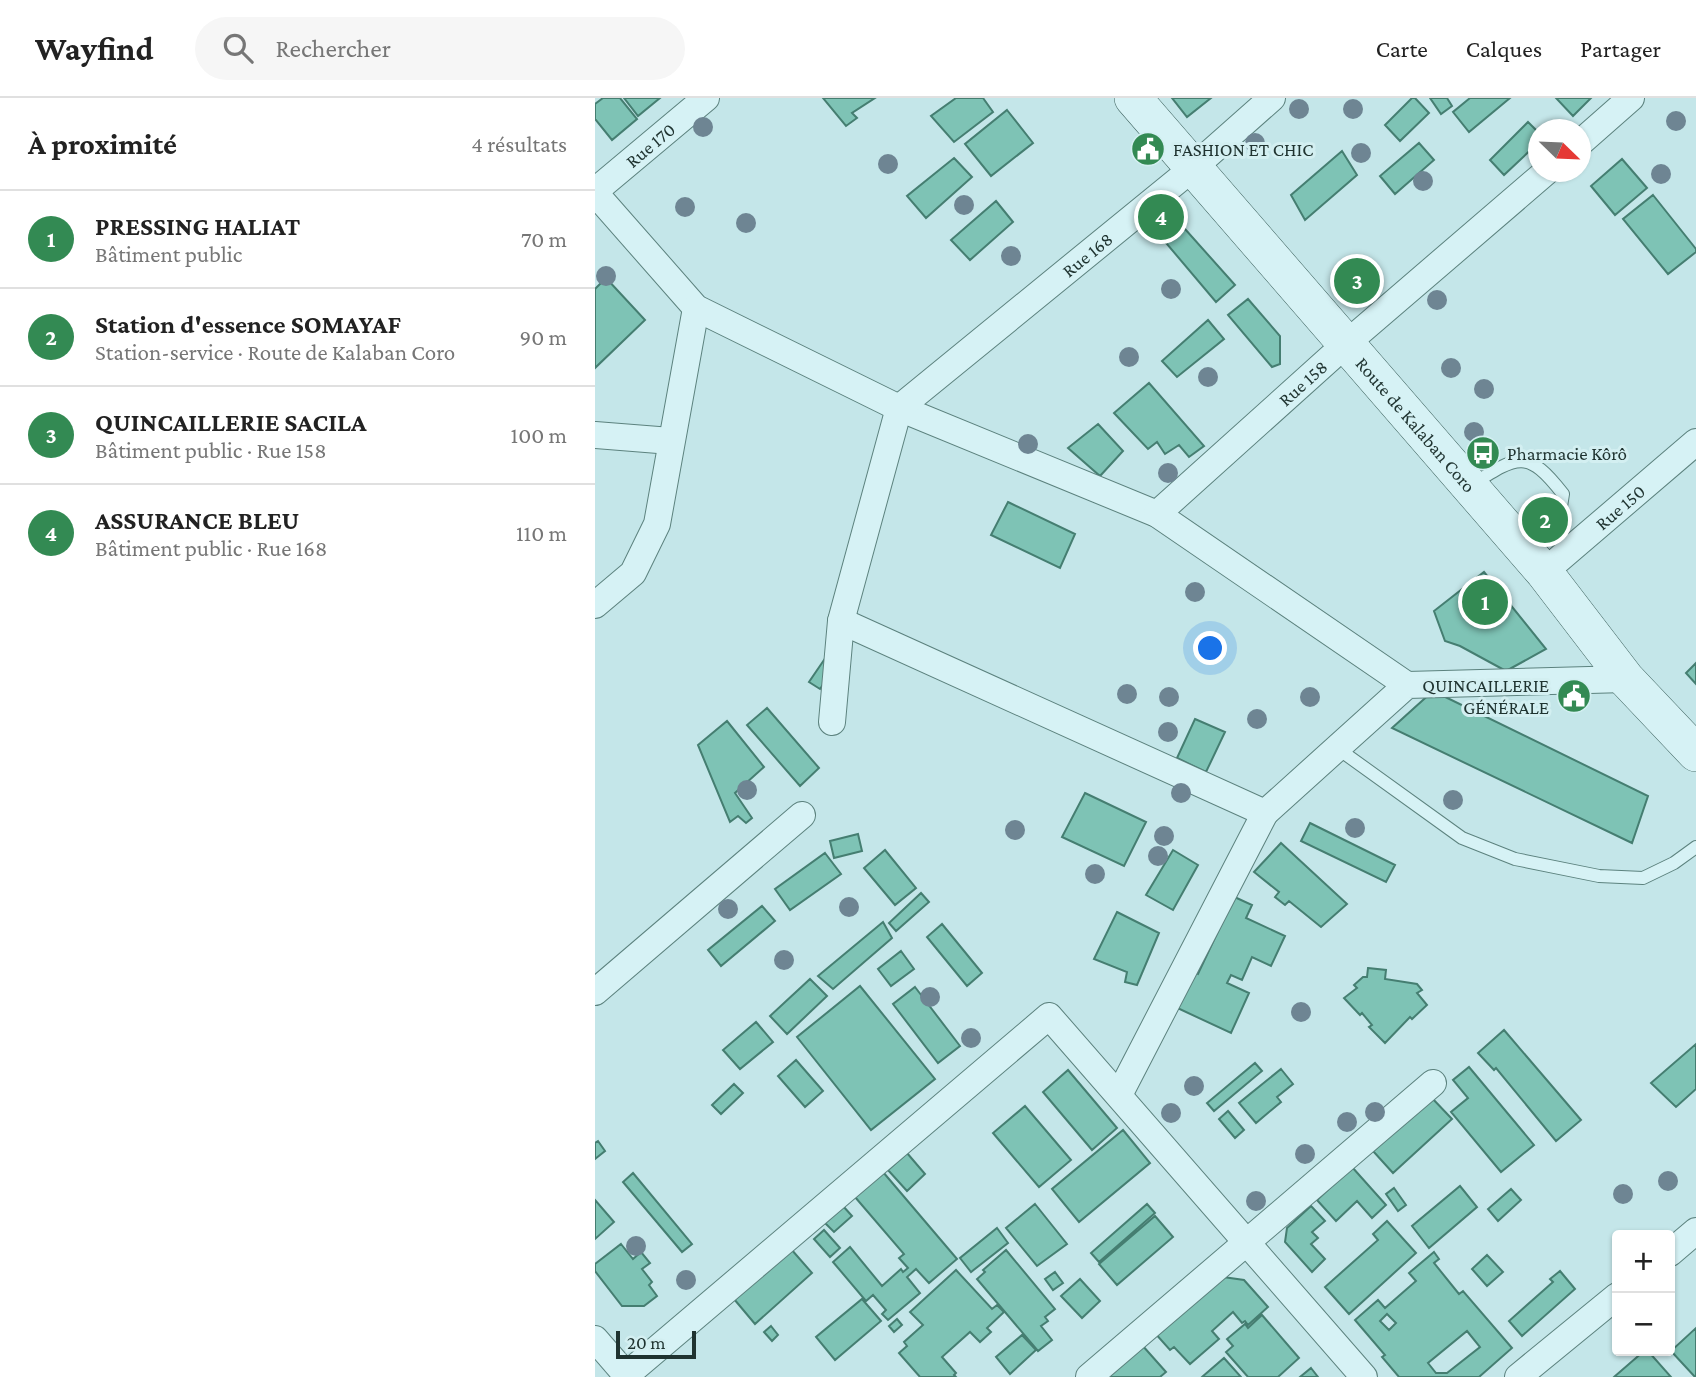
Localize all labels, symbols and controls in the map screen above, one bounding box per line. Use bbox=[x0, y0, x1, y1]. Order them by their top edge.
search box bbox=[195, 17, 685, 80]
icon: search bbox=[219, 29, 257, 67]
text: Wayfind bbox=[35, 30, 153, 67]
text: Rechercher bbox=[275, 34, 391, 63]
text: Carte bbox=[1376, 35, 1428, 62]
text: Calques bbox=[1466, 35, 1542, 62]
text: Partager bbox=[1580, 35, 1661, 62]
street label: Rue 170 bbox=[621, 118, 679, 171]
north arrow bbox=[1528, 119, 1591, 182]
text: À proximité bbox=[28, 127, 177, 160]
public building icon: FASHION ET CHIC bbox=[1129, 130, 1167, 168]
text: 4 résultats bbox=[471, 131, 567, 157]
place label: FASHION ET CHIC bbox=[1173, 139, 1313, 160]
pin: 4 bbox=[1138, 191, 1184, 243]
text: PRESSING HALIAT bbox=[95, 212, 300, 241]
text: 1 bbox=[47, 226, 55, 252]
text: 70 m bbox=[521, 226, 567, 252]
street label: Rue 168 bbox=[1058, 228, 1116, 281]
text: Bâtiment public bbox=[95, 241, 242, 267]
pin: 3 bbox=[1334, 255, 1380, 307]
text: Station d'essence SOMAYAF bbox=[95, 310, 401, 339]
text: 2 bbox=[45, 324, 57, 350]
text: 90 m bbox=[520, 324, 567, 350]
text: Station-service · Route de Kalaban Coro bbox=[95, 339, 455, 365]
street label: Route de Kalaban Coro bbox=[1352, 353, 1480, 496]
street label: Rue 158 bbox=[1274, 356, 1331, 410]
text: QUINCAILLERIE SACILA bbox=[95, 408, 366, 437]
text: 3 bbox=[45, 422, 57, 448]
text: 100 m bbox=[511, 422, 567, 448]
bus stop icon: Pharmacie Kôrô bbox=[1464, 434, 1502, 472]
text: Bâtiment public · Rue 158 bbox=[95, 437, 327, 463]
place label: Pharmacie Kôrô bbox=[1507, 443, 1627, 464]
street label: Rue 150 bbox=[1591, 480, 1649, 534]
pin: 2 bbox=[1522, 494, 1568, 546]
text: ASSURANCE BLEU bbox=[95, 506, 299, 535]
text: 4 bbox=[45, 520, 57, 546]
text: 110 m bbox=[516, 520, 567, 546]
text: Bâtiment public · Rue 168 bbox=[95, 535, 327, 561]
pin: 1 bbox=[1462, 576, 1508, 628]
your location bbox=[1193, 631, 1227, 665]
place label: QUINCAILLERIE GÉNÉRALE bbox=[1422, 675, 1549, 718]
public building icon: QUINCAILLERIE GÉNÉRALE bbox=[1555, 677, 1593, 715]
map controls bbox=[1612, 1230, 1675, 1356]
button: + bbox=[1612, 1230, 1675, 1293]
button: − bbox=[1612, 1293, 1675, 1356]
scale bar bbox=[616, 1328, 697, 1360]
text: 20 m bbox=[627, 1332, 666, 1353]

